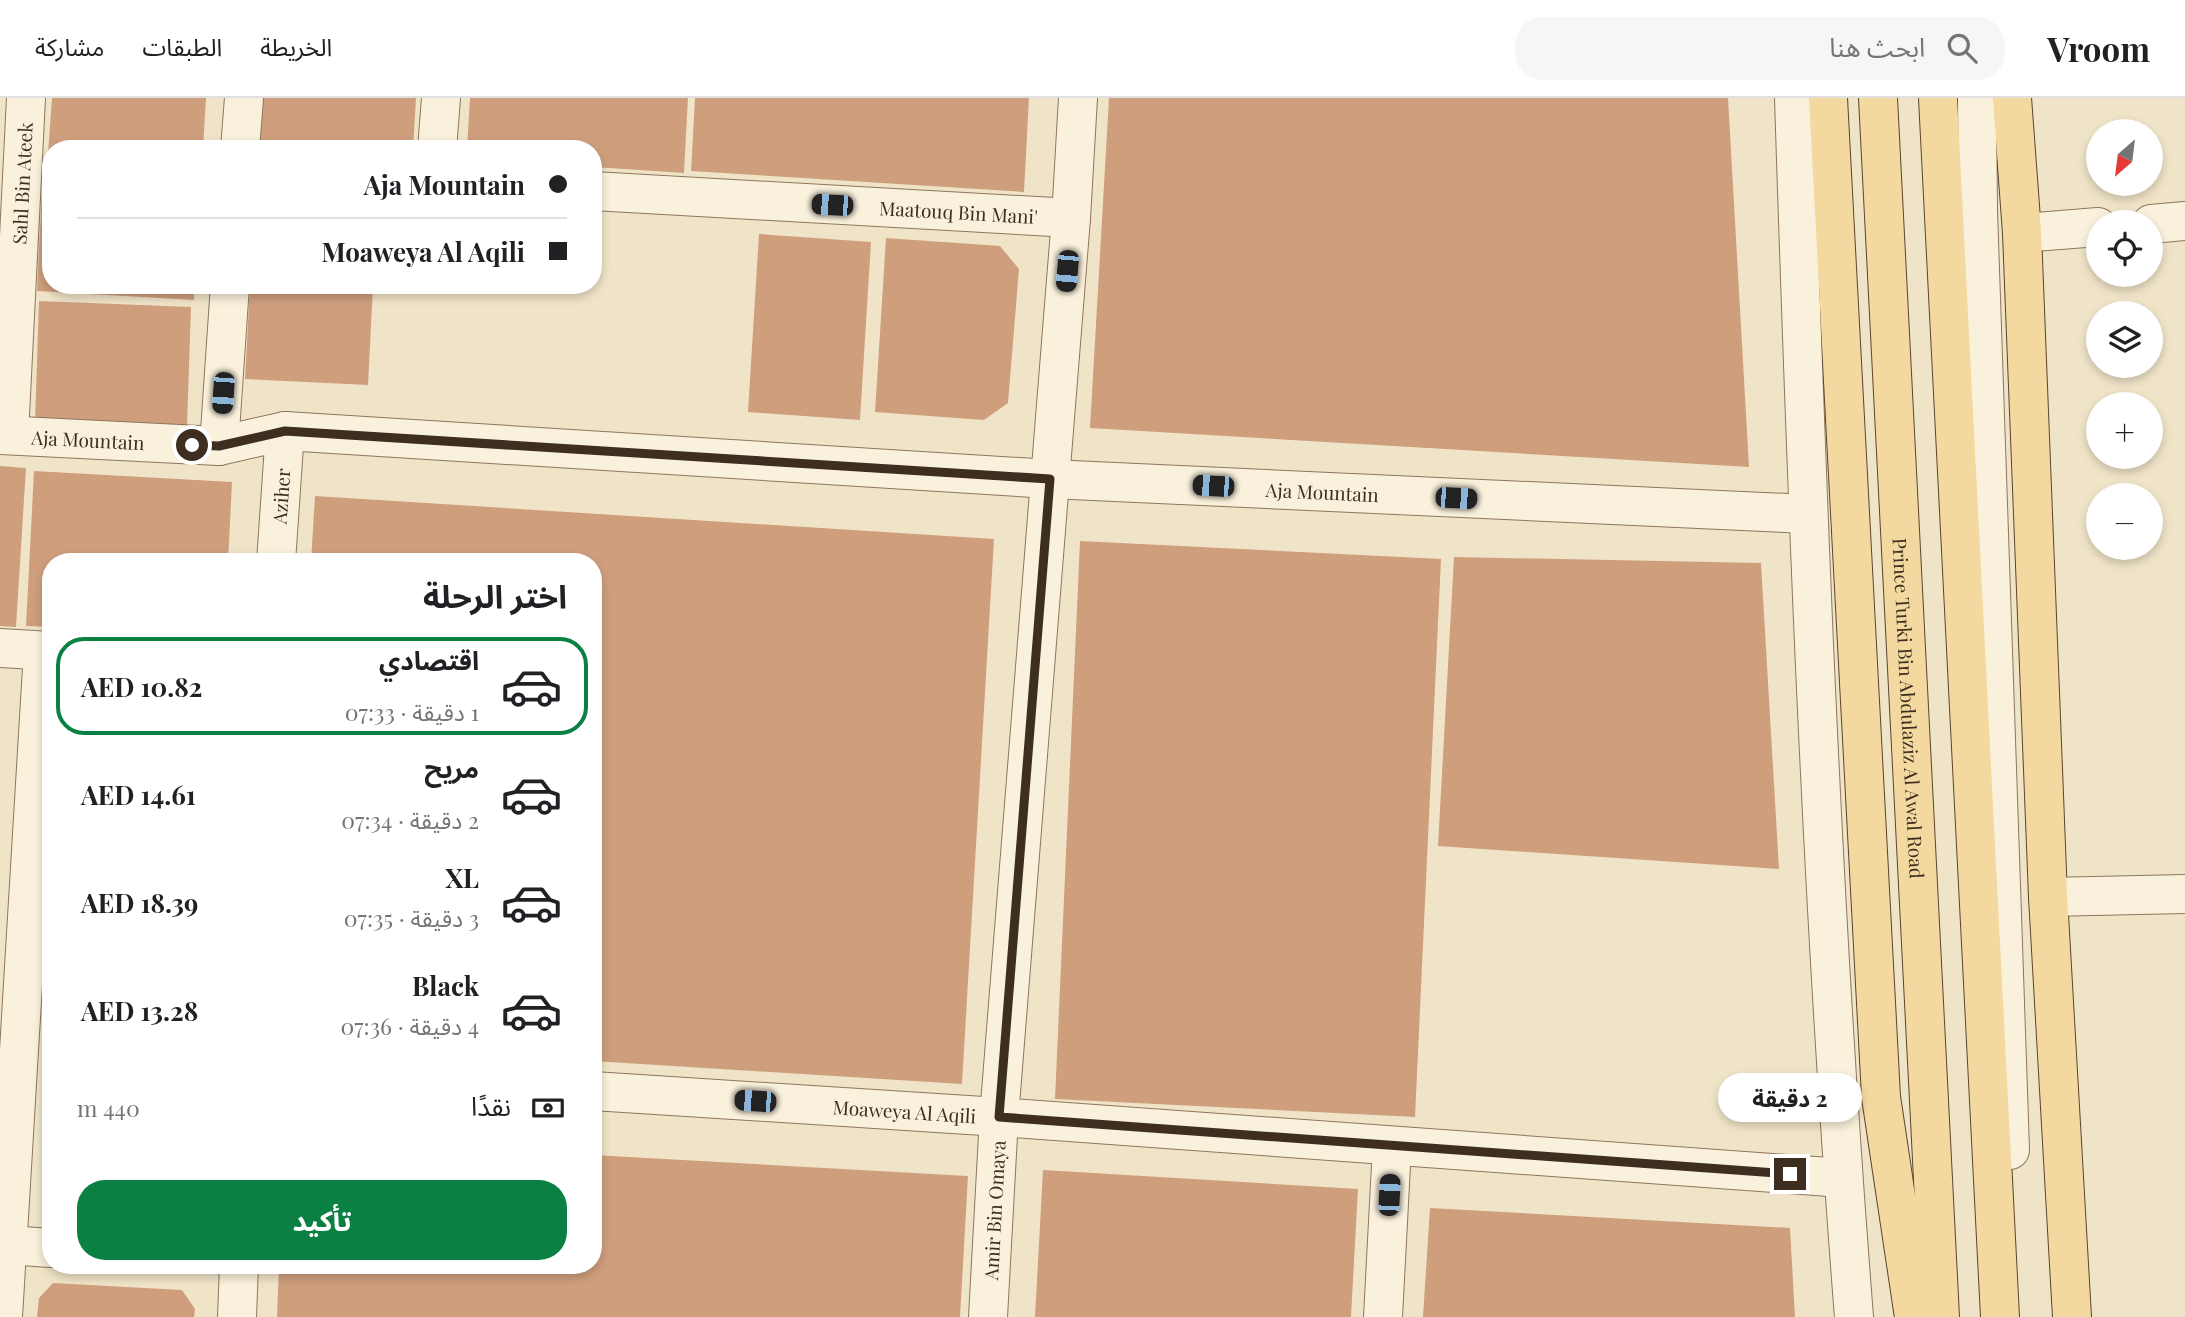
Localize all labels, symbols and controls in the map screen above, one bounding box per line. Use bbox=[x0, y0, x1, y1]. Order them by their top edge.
search box bbox=[1515, 17, 2005, 80]
text: Vroom bbox=[2047, 26, 2150, 70]
text: ابحث هنا bbox=[1829, 29, 1925, 64]
icon: search bbox=[1943, 29, 1981, 67]
text: مشاركة bbox=[35, 30, 104, 62]
text: الطبقات bbox=[142, 30, 222, 62]
text: الخريطة bbox=[260, 30, 332, 62]
north arrow bbox=[2086, 119, 2163, 196]
map controls bbox=[2086, 119, 2163, 560]
street label: Sahl Bin Ateek bbox=[6, 121, 38, 245]
text: Aja Mountain bbox=[364, 167, 525, 202]
car bbox=[811, 193, 854, 217]
street label: Maatouq Bin Mani' bbox=[878, 194, 1038, 229]
button: locate bbox=[2086, 210, 2163, 287]
text: Moaweya Al Aqili bbox=[322, 234, 525, 269]
car bbox=[1055, 249, 1080, 293]
button: layers bbox=[2086, 301, 2163, 378]
car bbox=[212, 371, 235, 415]
button: + bbox=[2086, 392, 2163, 469]
street label: Aja Mountain bbox=[30, 424, 146, 455]
route start bbox=[176, 429, 208, 461]
street label: Aziher bbox=[266, 467, 295, 526]
car bbox=[1192, 474, 1235, 498]
street label: Aja Mountain bbox=[1264, 476, 1380, 507]
button: − bbox=[2086, 483, 2163, 560]
car bbox=[1435, 486, 1478, 510]
street label: Prince Turki Bin Abdulaziz Al Awal Road bbox=[1887, 537, 1931, 879]
text: اختر الرحلة bbox=[423, 573, 567, 616]
text: اقتصادي bbox=[379, 642, 479, 677]
icon: car bbox=[500, 655, 563, 718]
text: AED 10.82 bbox=[81, 669, 202, 704]
text: 1 دقيقة · 07:33 bbox=[345, 696, 479, 727]
text: مريح bbox=[424, 750, 479, 785]
icon: car bbox=[500, 763, 563, 826]
text: AED 14.61 bbox=[81, 777, 196, 812]
text: 2 دقيقة · 07:34 bbox=[341, 804, 479, 835]
text: XL bbox=[445, 860, 479, 895]
icon: car bbox=[500, 871, 563, 934]
text: AED 18.39 bbox=[81, 885, 198, 920]
text: 3 دقيقة · 07:35 bbox=[344, 902, 479, 933]
text: Black bbox=[412, 968, 479, 1003]
icon: car bbox=[500, 979, 563, 1042]
text: AED 13.28 bbox=[81, 993, 198, 1028]
text: 4 دقيقة · 07:36 bbox=[340, 1010, 479, 1041]
callout: 2 دقيقة bbox=[1718, 1072, 1862, 1122]
text: 2 دقيقة bbox=[1752, 1082, 1828, 1113]
text: نقدًا bbox=[471, 1088, 511, 1123]
icon: cash bbox=[529, 1089, 567, 1127]
car bbox=[734, 1089, 777, 1113]
text: 440 m bbox=[77, 1092, 140, 1123]
street label: Moaweya Al Aqili bbox=[832, 1093, 977, 1129]
street label: Amir Bin Omaya bbox=[977, 1139, 1011, 1282]
route end bbox=[1774, 1158, 1806, 1190]
car bbox=[1378, 1173, 1401, 1217]
button: تأكيد bbox=[77, 1180, 567, 1260]

